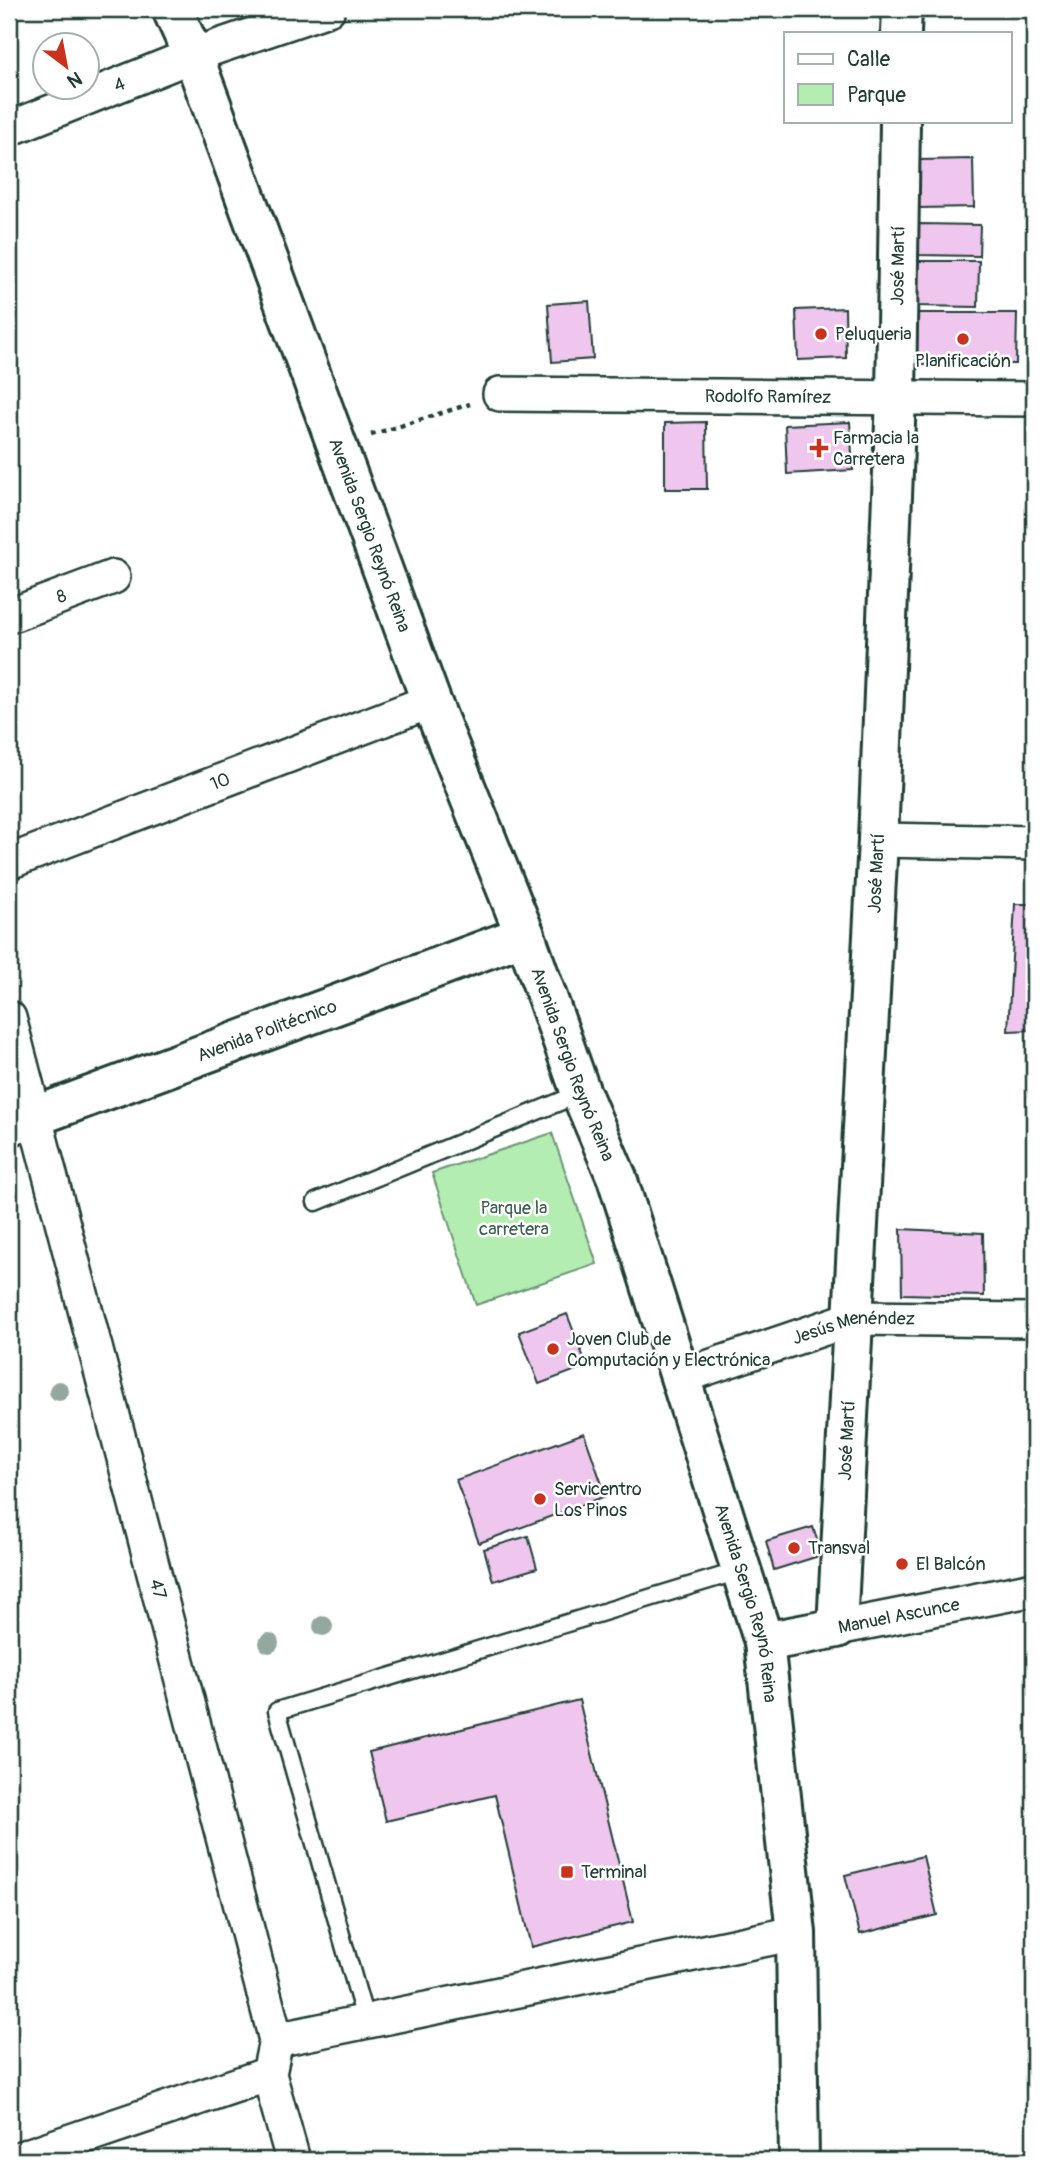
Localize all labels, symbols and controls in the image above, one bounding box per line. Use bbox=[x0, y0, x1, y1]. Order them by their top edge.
north arrow bbox=[32, 32, 102, 102]
legend bbox=[784, 32, 1012, 122]
text: Calle bbox=[847, 46, 891, 73]
text: N bbox=[63, 66, 86, 93]
street label: 4 bbox=[110, 72, 129, 97]
text: Parque bbox=[847, 82, 906, 109]
street label: José Martí bbox=[886, 226, 910, 306]
place label: Peluqueria bbox=[835, 323, 912, 346]
marker: Peluqueria bbox=[813, 326, 829, 342]
marker: Planificación bbox=[955, 331, 971, 347]
place label: Planificación bbox=[915, 350, 1011, 373]
street label: Rodolfo Ramírez bbox=[705, 384, 831, 409]
place label: Farmacia la Carretera bbox=[833, 427, 919, 471]
street label: Avenida Sergio Reynó Reina bbox=[324, 435, 416, 635]
marker: Farmacia la Carretera bbox=[811, 440, 827, 456]
street label: 8 bbox=[53, 584, 70, 609]
street label: 10 bbox=[207, 767, 233, 796]
street label: José Martí bbox=[863, 833, 890, 914]
street label: Avenida Sergio Reynó Reina bbox=[526, 964, 620, 1165]
street label: Avenida Politécnico bbox=[194, 994, 340, 1067]
park label: Parque la carretera bbox=[479, 1197, 549, 1241]
street label: Jesús Menéndez bbox=[789, 1306, 915, 1350]
place label: Joven Club de Computación y Electrónica bbox=[567, 1328, 770, 1372]
marker: Joven Club de Computación y Electrónica bbox=[545, 1341, 561, 1357]
street label: José Martí bbox=[833, 1400, 860, 1481]
place label: Servicentro Los Pinos bbox=[554, 1478, 642, 1522]
marker: Servicentro Los Pinos bbox=[532, 1491, 548, 1507]
street label: Avenida Sergio Reynó Reina bbox=[709, 1501, 782, 1704]
place label: Transval bbox=[808, 1537, 870, 1560]
marker: Transval bbox=[786, 1540, 802, 1556]
place label: El Balcón bbox=[916, 1553, 986, 1576]
marker: El Balcón bbox=[894, 1556, 910, 1572]
street label: 47 bbox=[144, 1576, 172, 1602]
street label: Manuel Ascunce bbox=[836, 1592, 962, 1639]
place label: Terminal bbox=[581, 1861, 647, 1884]
marker: Terminal bbox=[559, 1864, 575, 1880]

